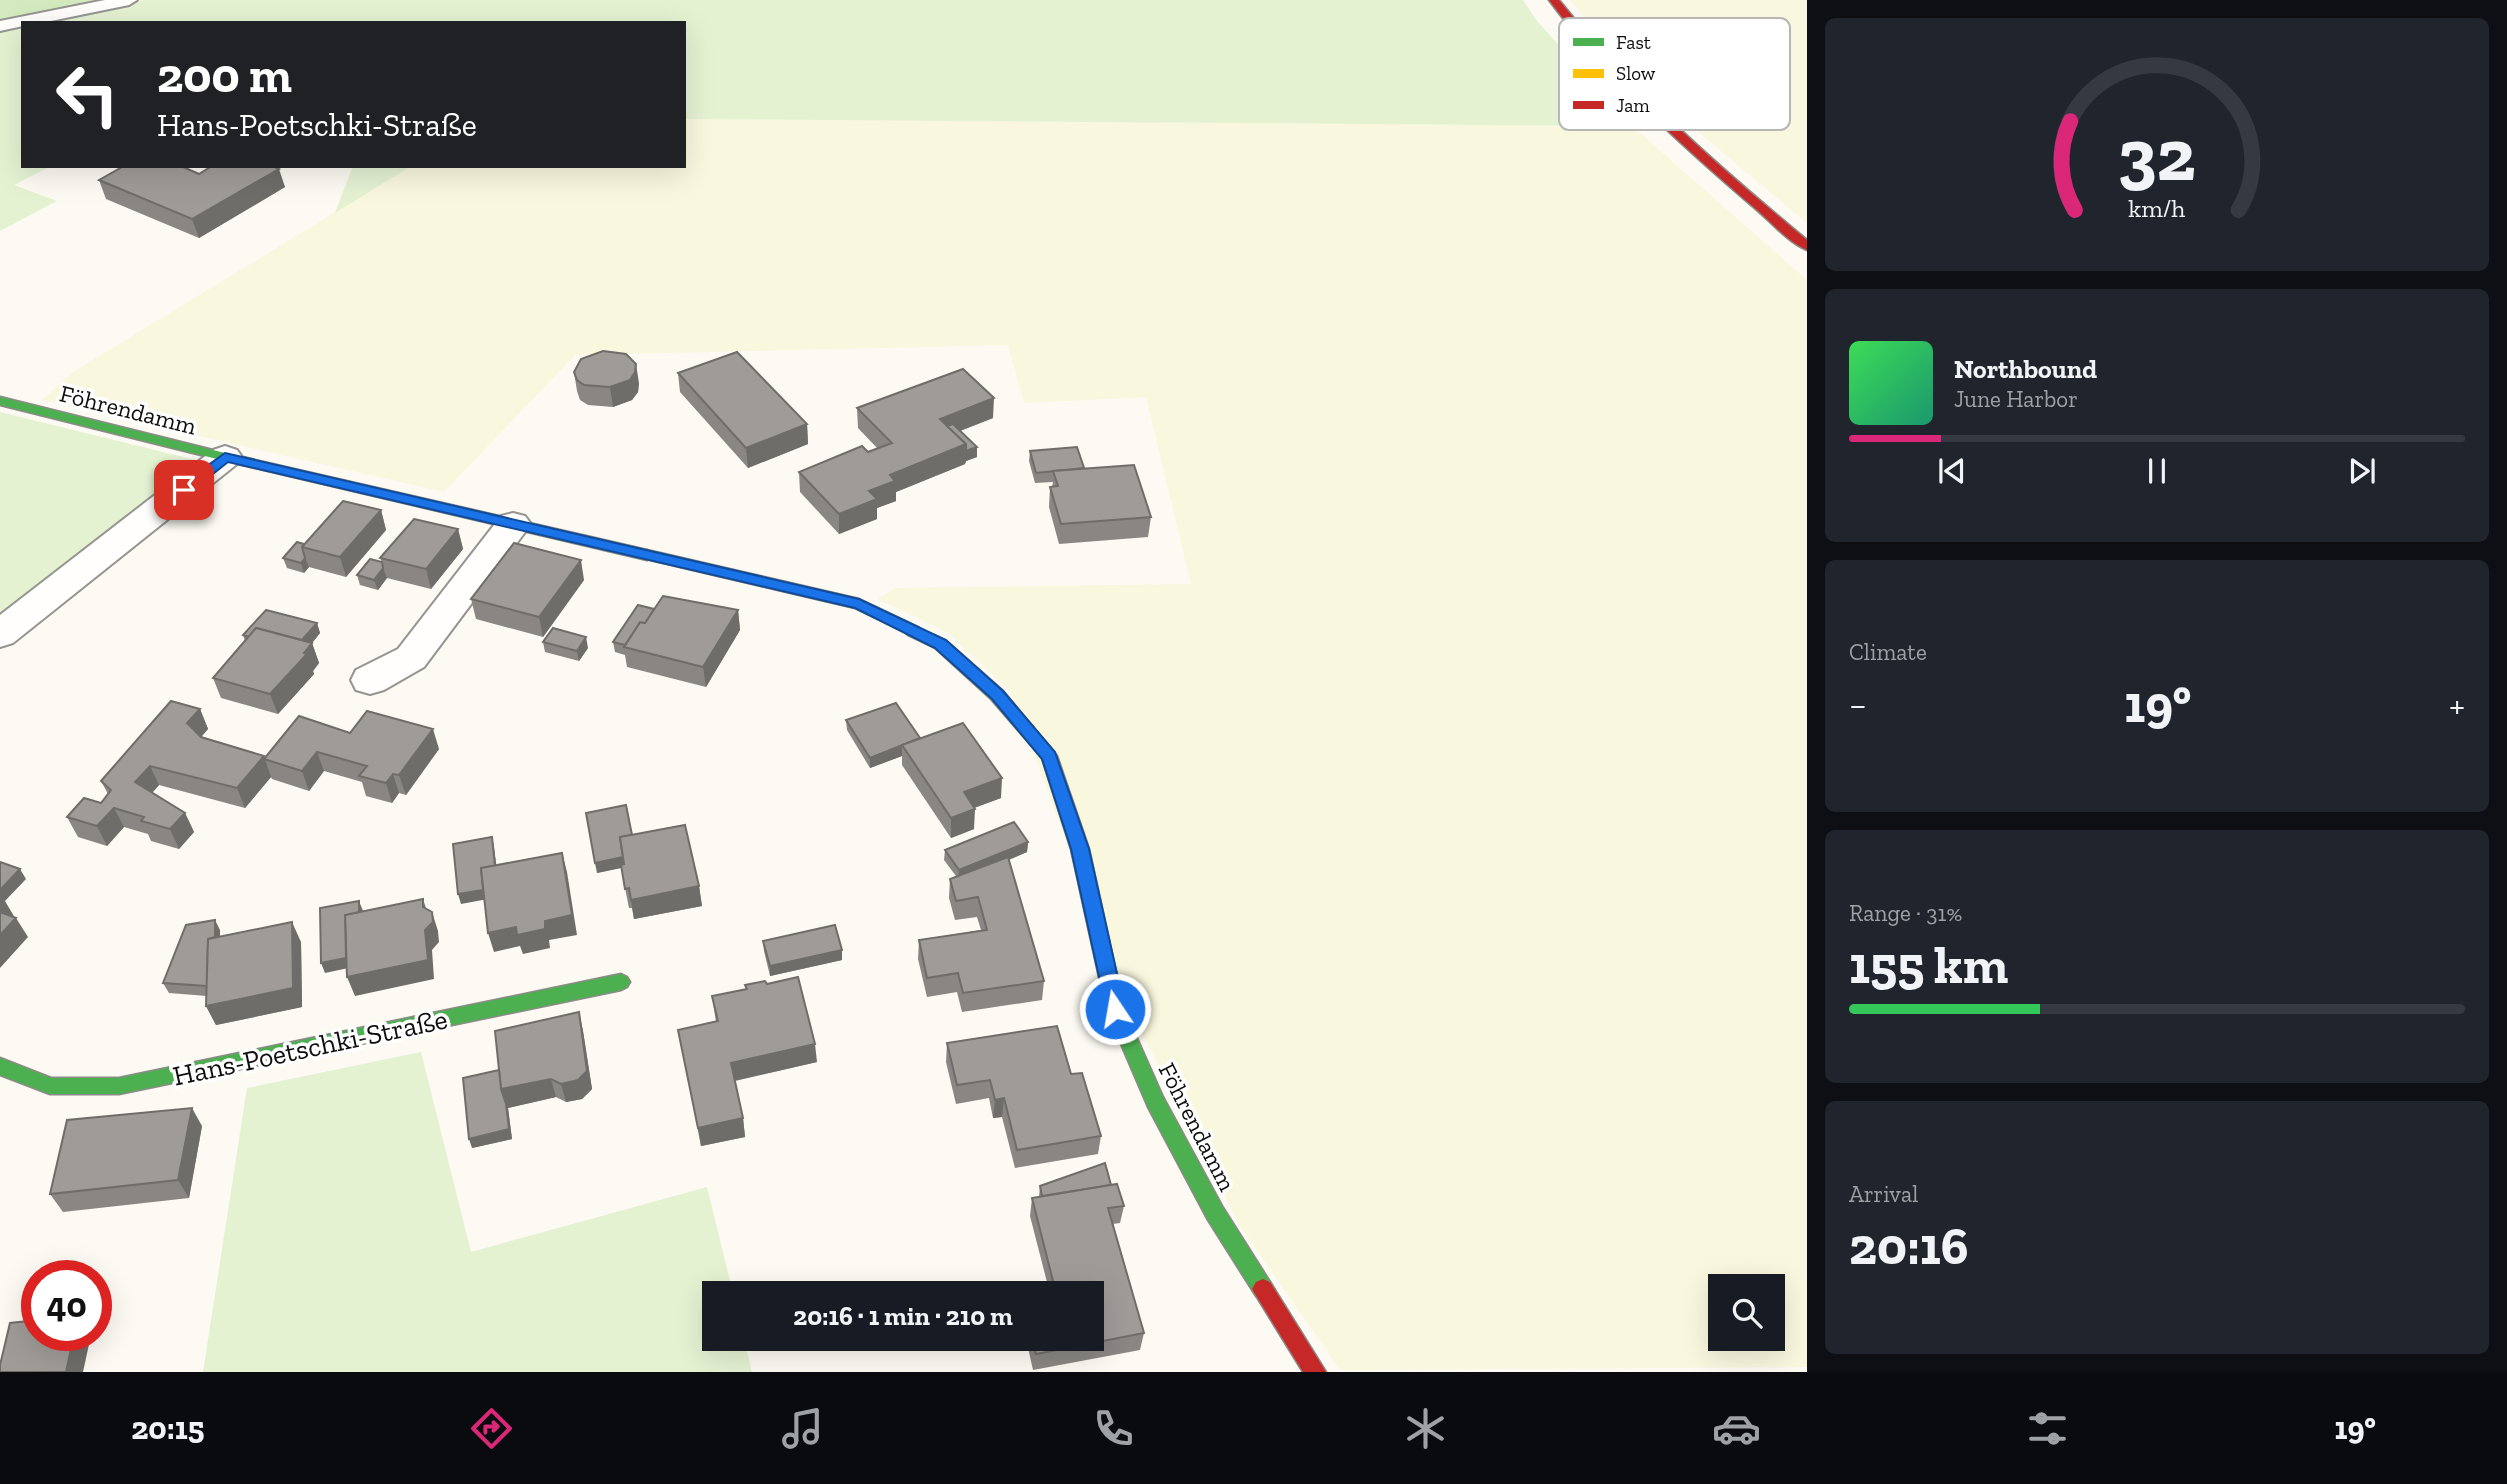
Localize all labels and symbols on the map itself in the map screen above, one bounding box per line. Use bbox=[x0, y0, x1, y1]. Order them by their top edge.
legend bbox=[1559, 18, 1790, 130]
text: Fast bbox=[1616, 31, 1651, 54]
text: Slow bbox=[1616, 62, 1656, 85]
text: Jam bbox=[1616, 94, 1650, 117]
street label: Föhrendamm bbox=[57, 379, 200, 441]
pin bbox=[154, 460, 214, 520]
position arrow bbox=[1078, 972, 1152, 1046]
street label: Hans-Poetschki-Straße bbox=[170, 1002, 450, 1093]
street label: Föhrendamm bbox=[1153, 1058, 1242, 1196]
speed limit sign: 40 bbox=[21, 1260, 112, 1351]

